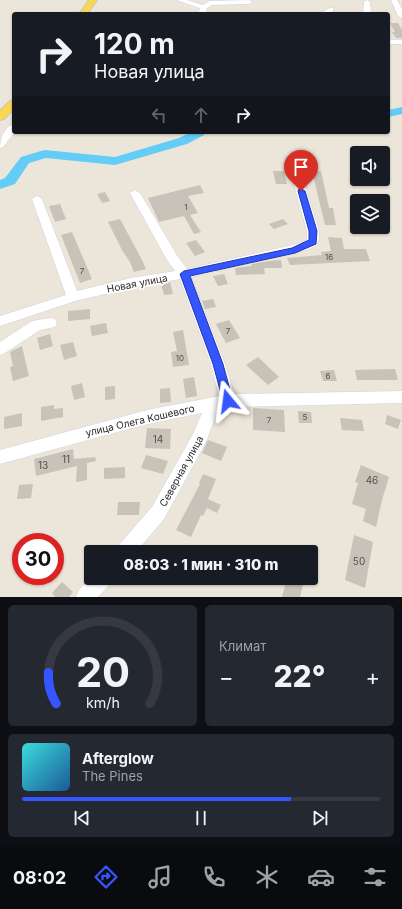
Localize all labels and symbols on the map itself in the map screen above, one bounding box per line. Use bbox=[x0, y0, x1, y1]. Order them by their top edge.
pin bbox=[284, 150, 318, 191]
house number: 1 bbox=[184, 202, 188, 212]
house number: 16 bbox=[325, 252, 333, 262]
house number: 7 bbox=[80, 266, 85, 276]
street label: Новая улица bbox=[106, 271, 168, 295]
house number: 7 bbox=[226, 326, 231, 336]
house number: 10 bbox=[176, 353, 184, 363]
house number: 6 bbox=[326, 371, 331, 381]
position arrow bbox=[207, 380, 249, 422]
street label: улица Олега Кошевого bbox=[84, 402, 196, 438]
house number: 5 bbox=[303, 412, 308, 422]
house number: 7 bbox=[267, 415, 272, 425]
house number: 14 bbox=[153, 433, 163, 445]
street label: Северная улица bbox=[157, 434, 205, 508]
house number: 11 bbox=[62, 453, 70, 465]
house number: 13 bbox=[38, 459, 48, 471]
house number: 46 bbox=[366, 474, 378, 486]
speed limit sign: 30 bbox=[12, 533, 64, 585]
house number: 50 bbox=[353, 555, 365, 567]

